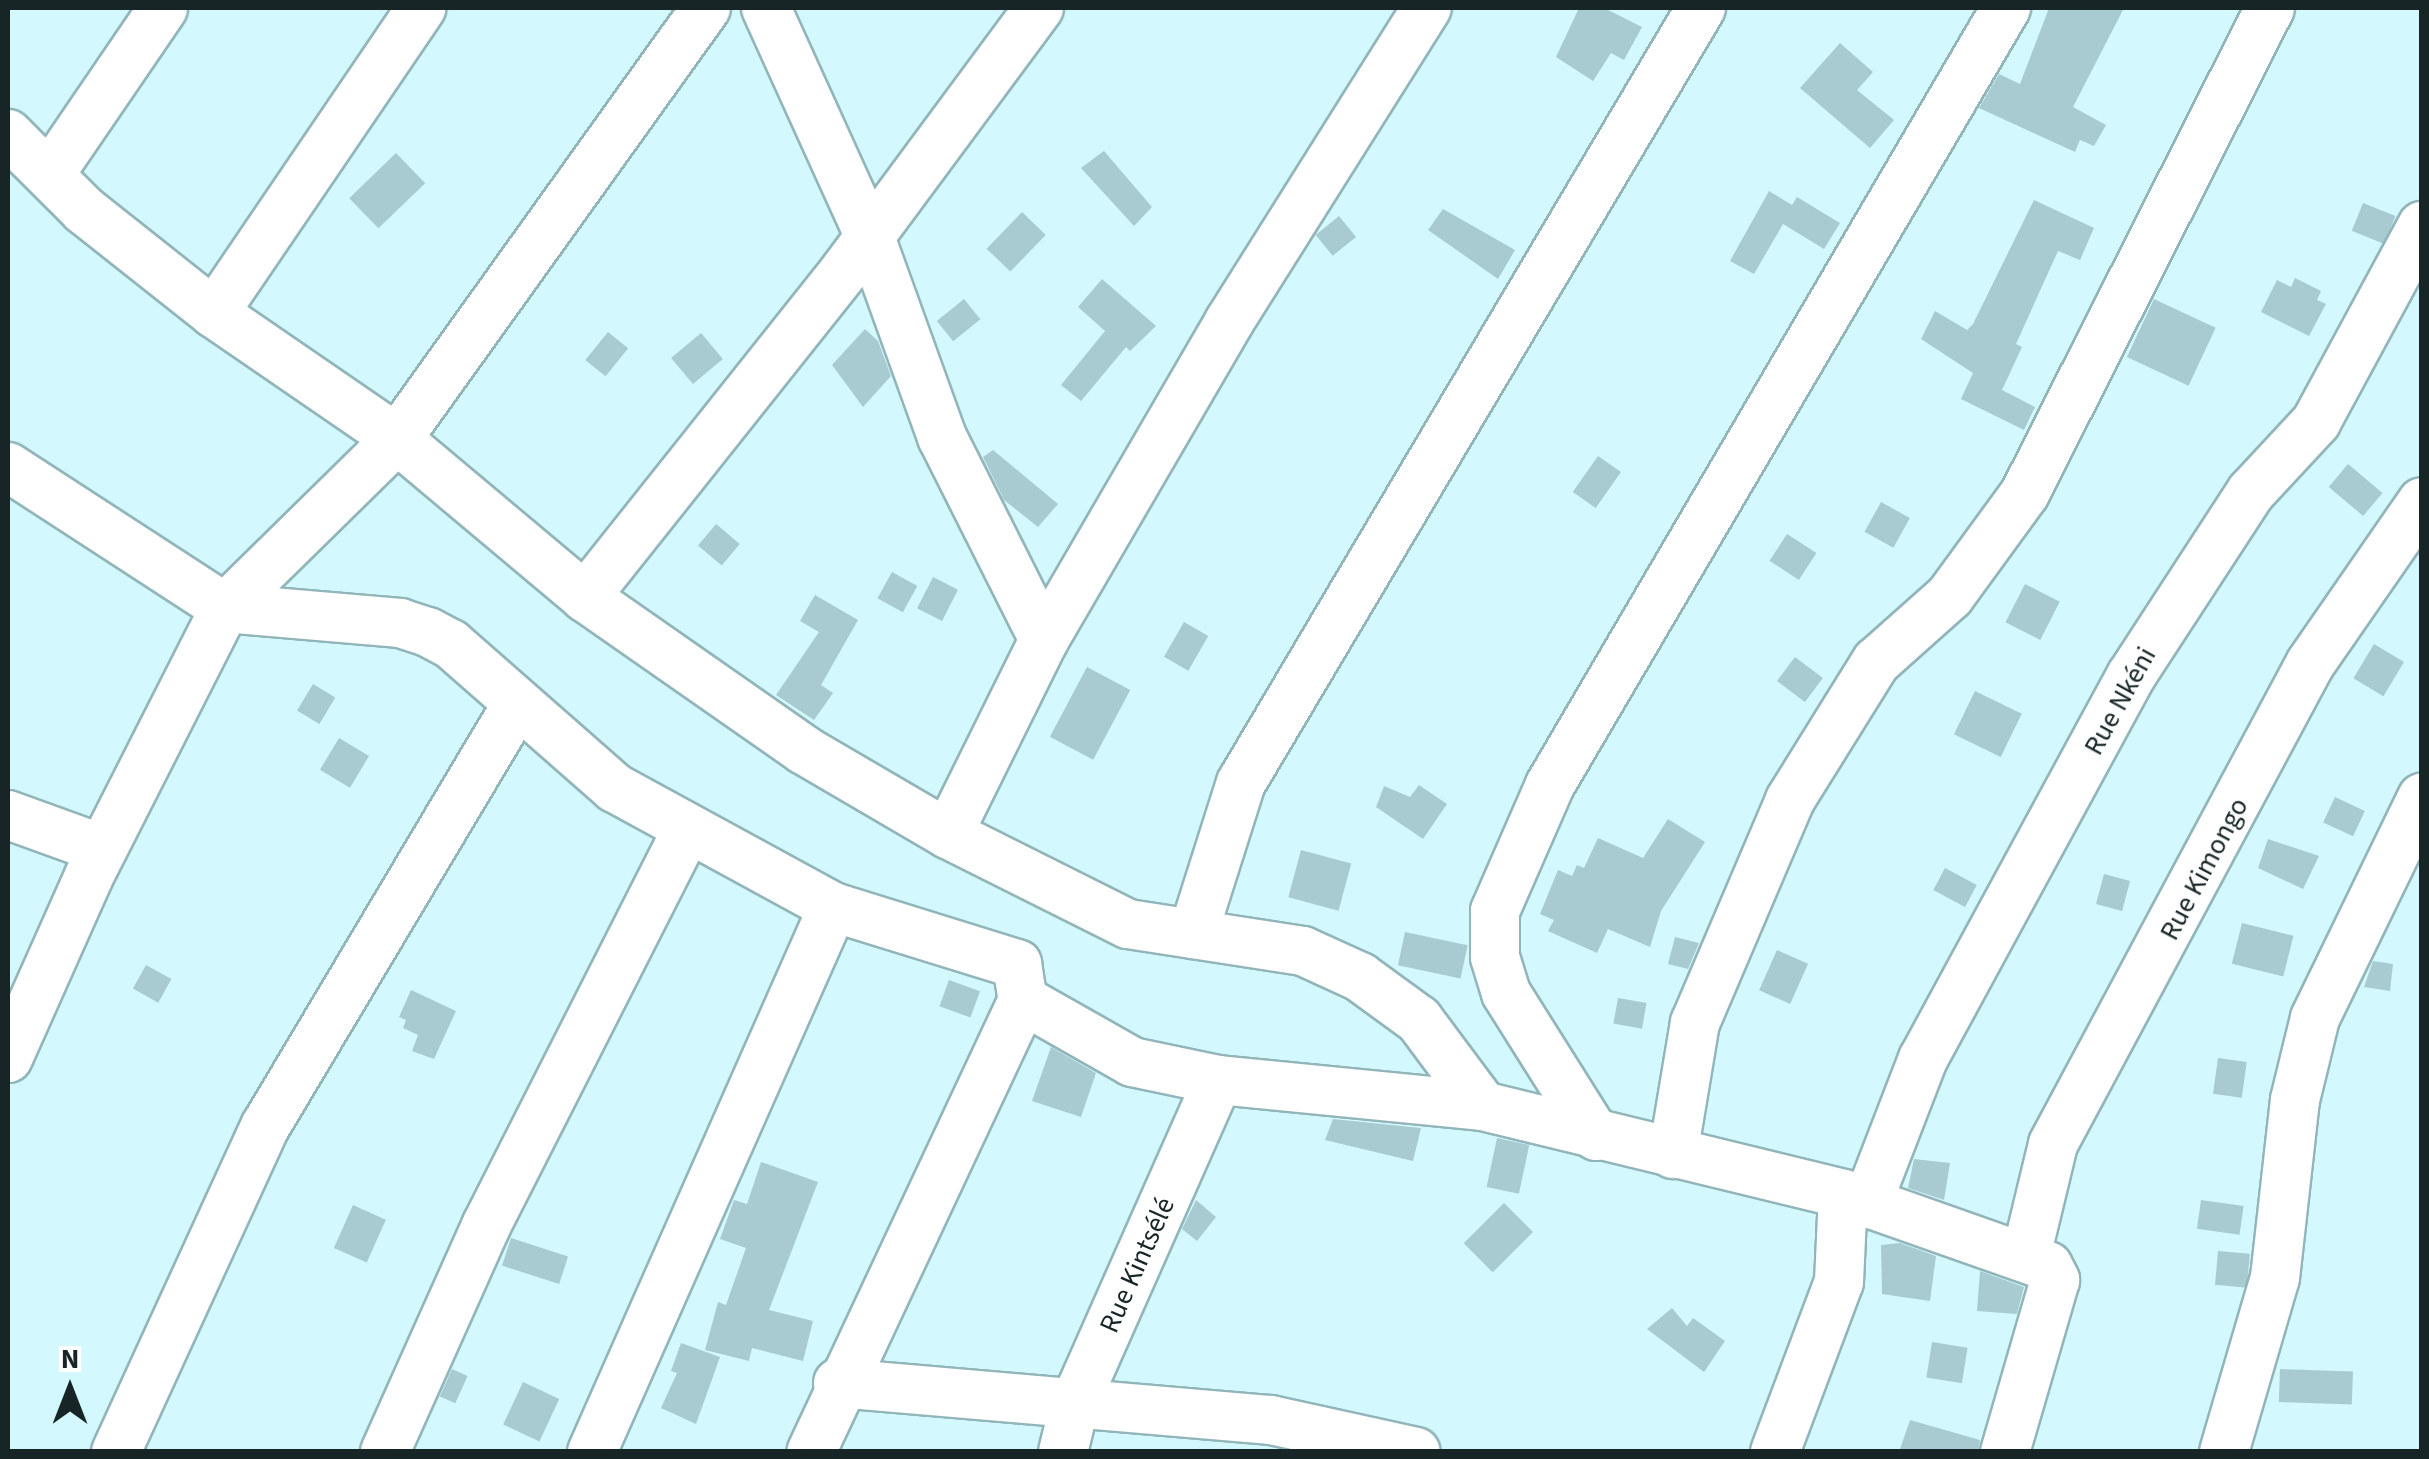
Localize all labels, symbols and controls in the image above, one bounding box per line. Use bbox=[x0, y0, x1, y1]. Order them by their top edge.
street label: Rue Nkéni bbox=[2077, 641, 2163, 761]
street label: Rue Kimongo bbox=[2152, 792, 2256, 946]
street label: Rue Kintsélé bbox=[1092, 1192, 1182, 1338]
north arrow bbox=[20, 1339, 120, 1439]
text: N bbox=[61, 1339, 79, 1379]

